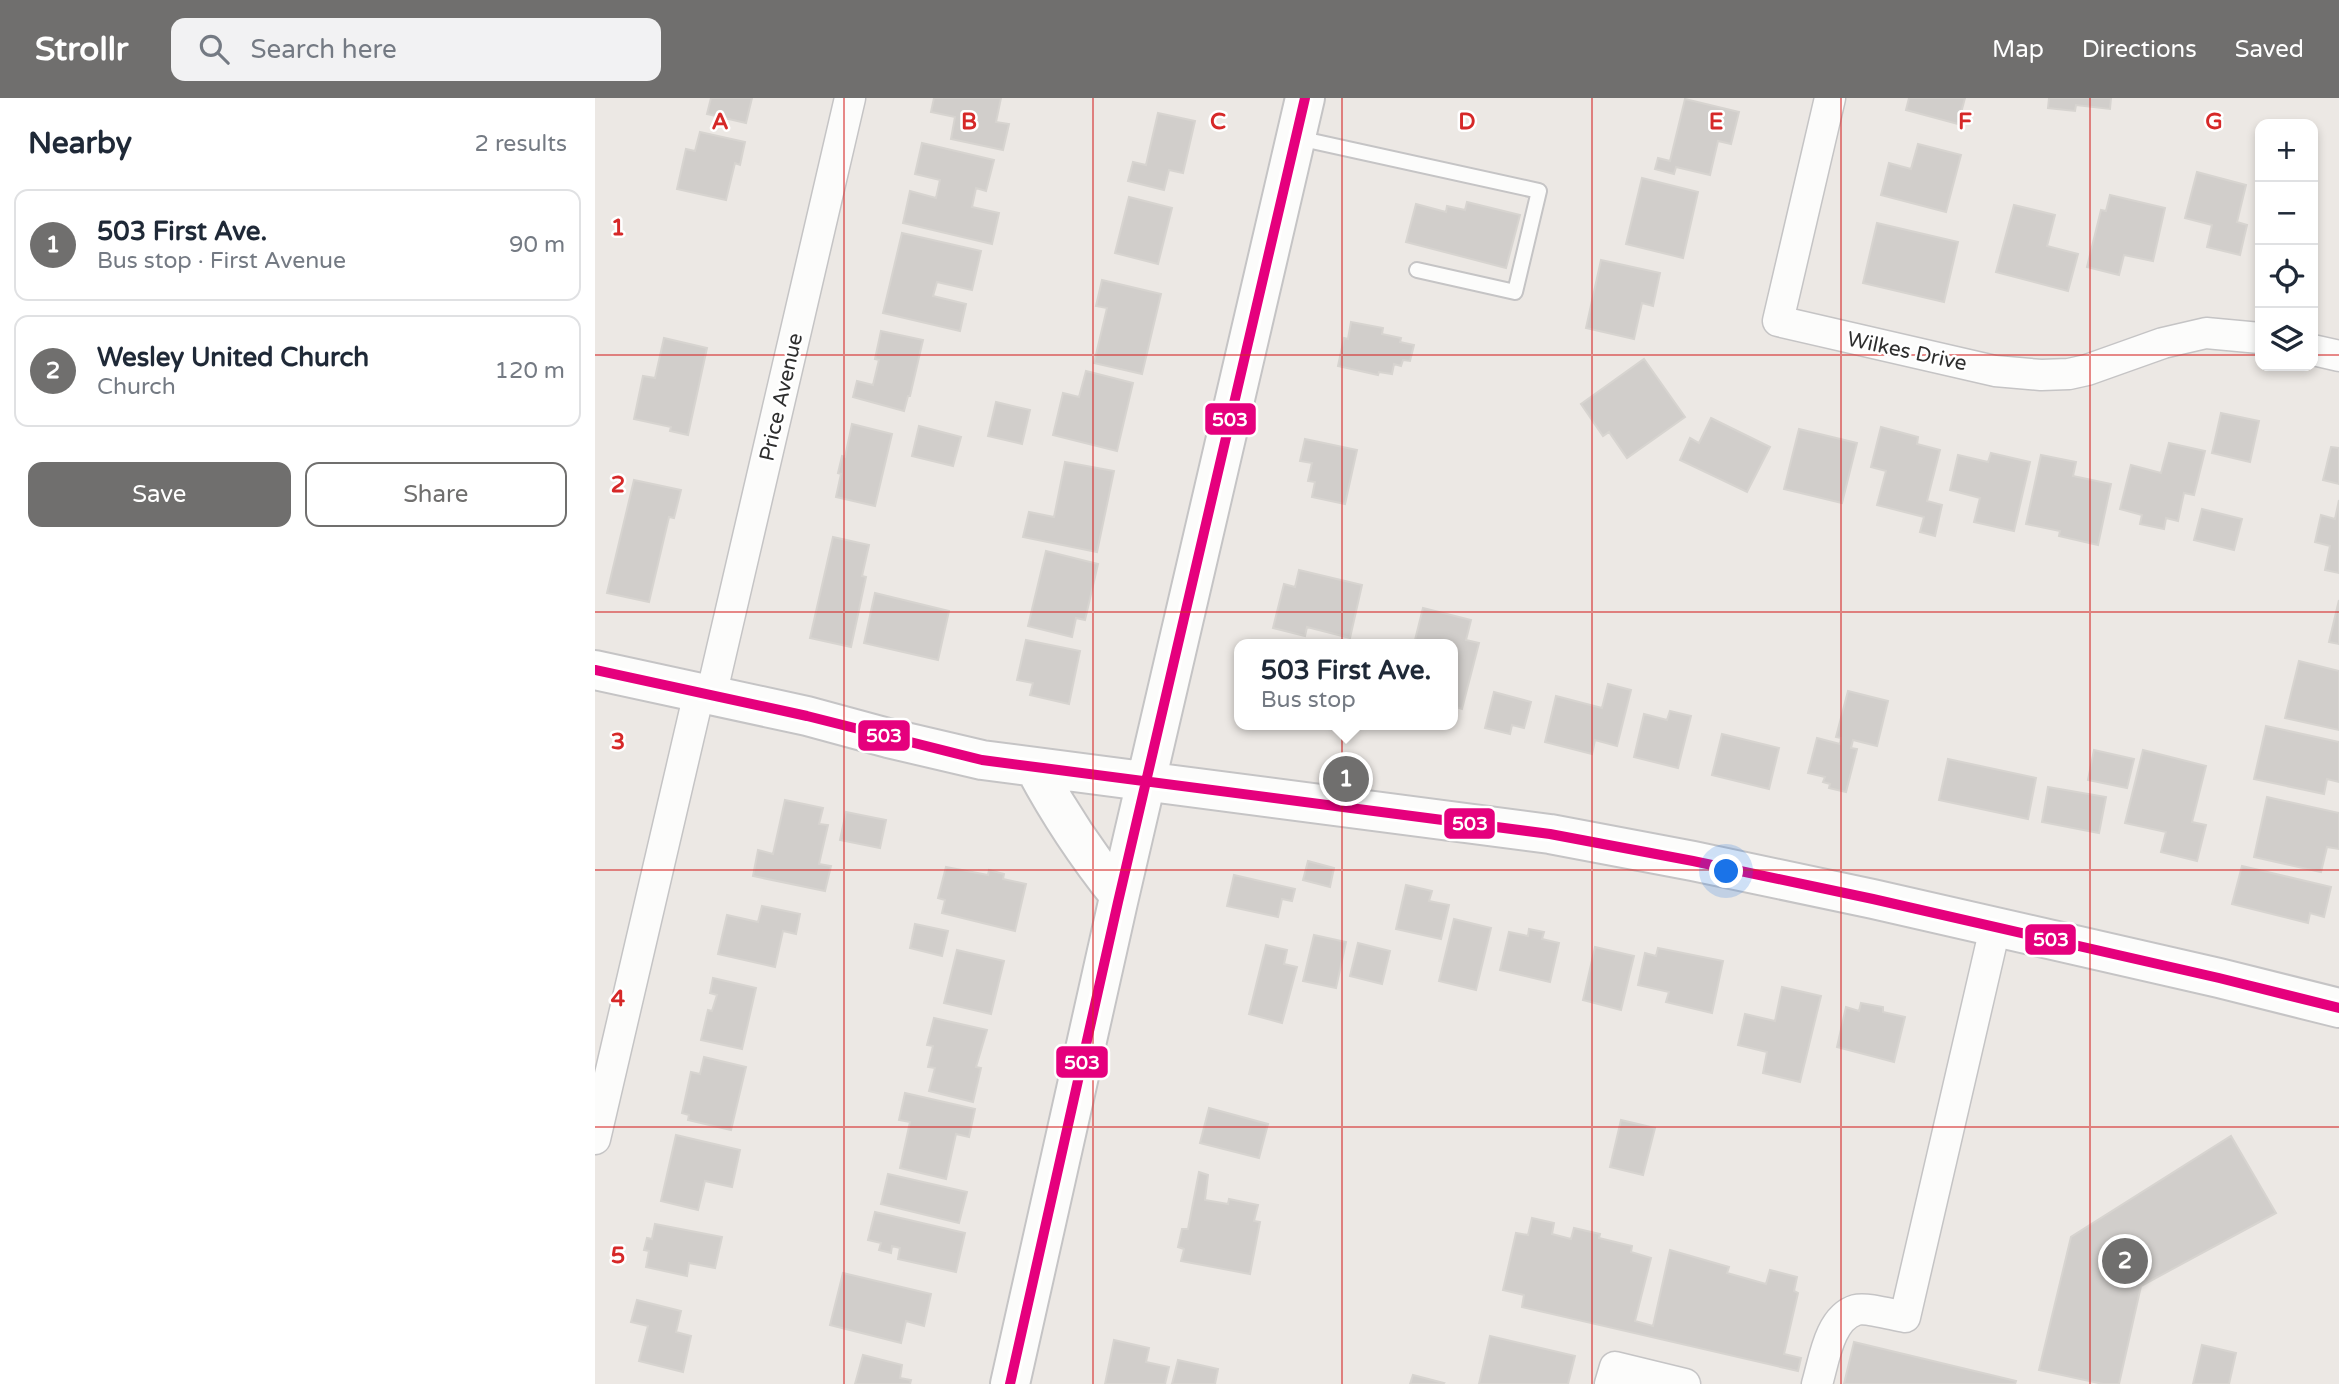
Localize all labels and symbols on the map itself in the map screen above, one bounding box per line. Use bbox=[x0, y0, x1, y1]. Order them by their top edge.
text: A bbox=[711, 108, 729, 136]
text: B bbox=[961, 108, 977, 136]
text: C bbox=[1210, 108, 1226, 136]
text: D bbox=[1458, 108, 1476, 136]
text: E bbox=[1709, 108, 1723, 136]
text: F bbox=[1958, 108, 1972, 136]
text: G bbox=[2205, 108, 2223, 136]
text: 1 bbox=[611, 214, 625, 242]
street label: Wilkes Drive bbox=[1845, 327, 1969, 376]
street label: Price Avenue bbox=[755, 330, 808, 464]
line badge: 503 bbox=[1204, 402, 1257, 436]
text: 503 bbox=[1212, 409, 1248, 431]
text: 2 bbox=[611, 471, 625, 499]
line badge: 503 bbox=[857, 719, 911, 752]
text: 503 bbox=[866, 725, 902, 747]
text: 3 bbox=[611, 728, 625, 756]
pin: 1 bbox=[1323, 753, 1369, 805]
line badge: 503 bbox=[1443, 807, 1496, 840]
text: 503 bbox=[1452, 813, 1488, 835]
your location bbox=[1709, 854, 1743, 888]
line badge: 503 bbox=[2024, 923, 2077, 956]
text: 503 bbox=[2033, 929, 2069, 951]
text: 4 bbox=[611, 985, 626, 1013]
line badge: 503 bbox=[1055, 1045, 1109, 1079]
text: 503 bbox=[1064, 1052, 1100, 1074]
pin: 2 bbox=[2102, 1235, 2148, 1287]
text: 5 bbox=[611, 1242, 625, 1270]

